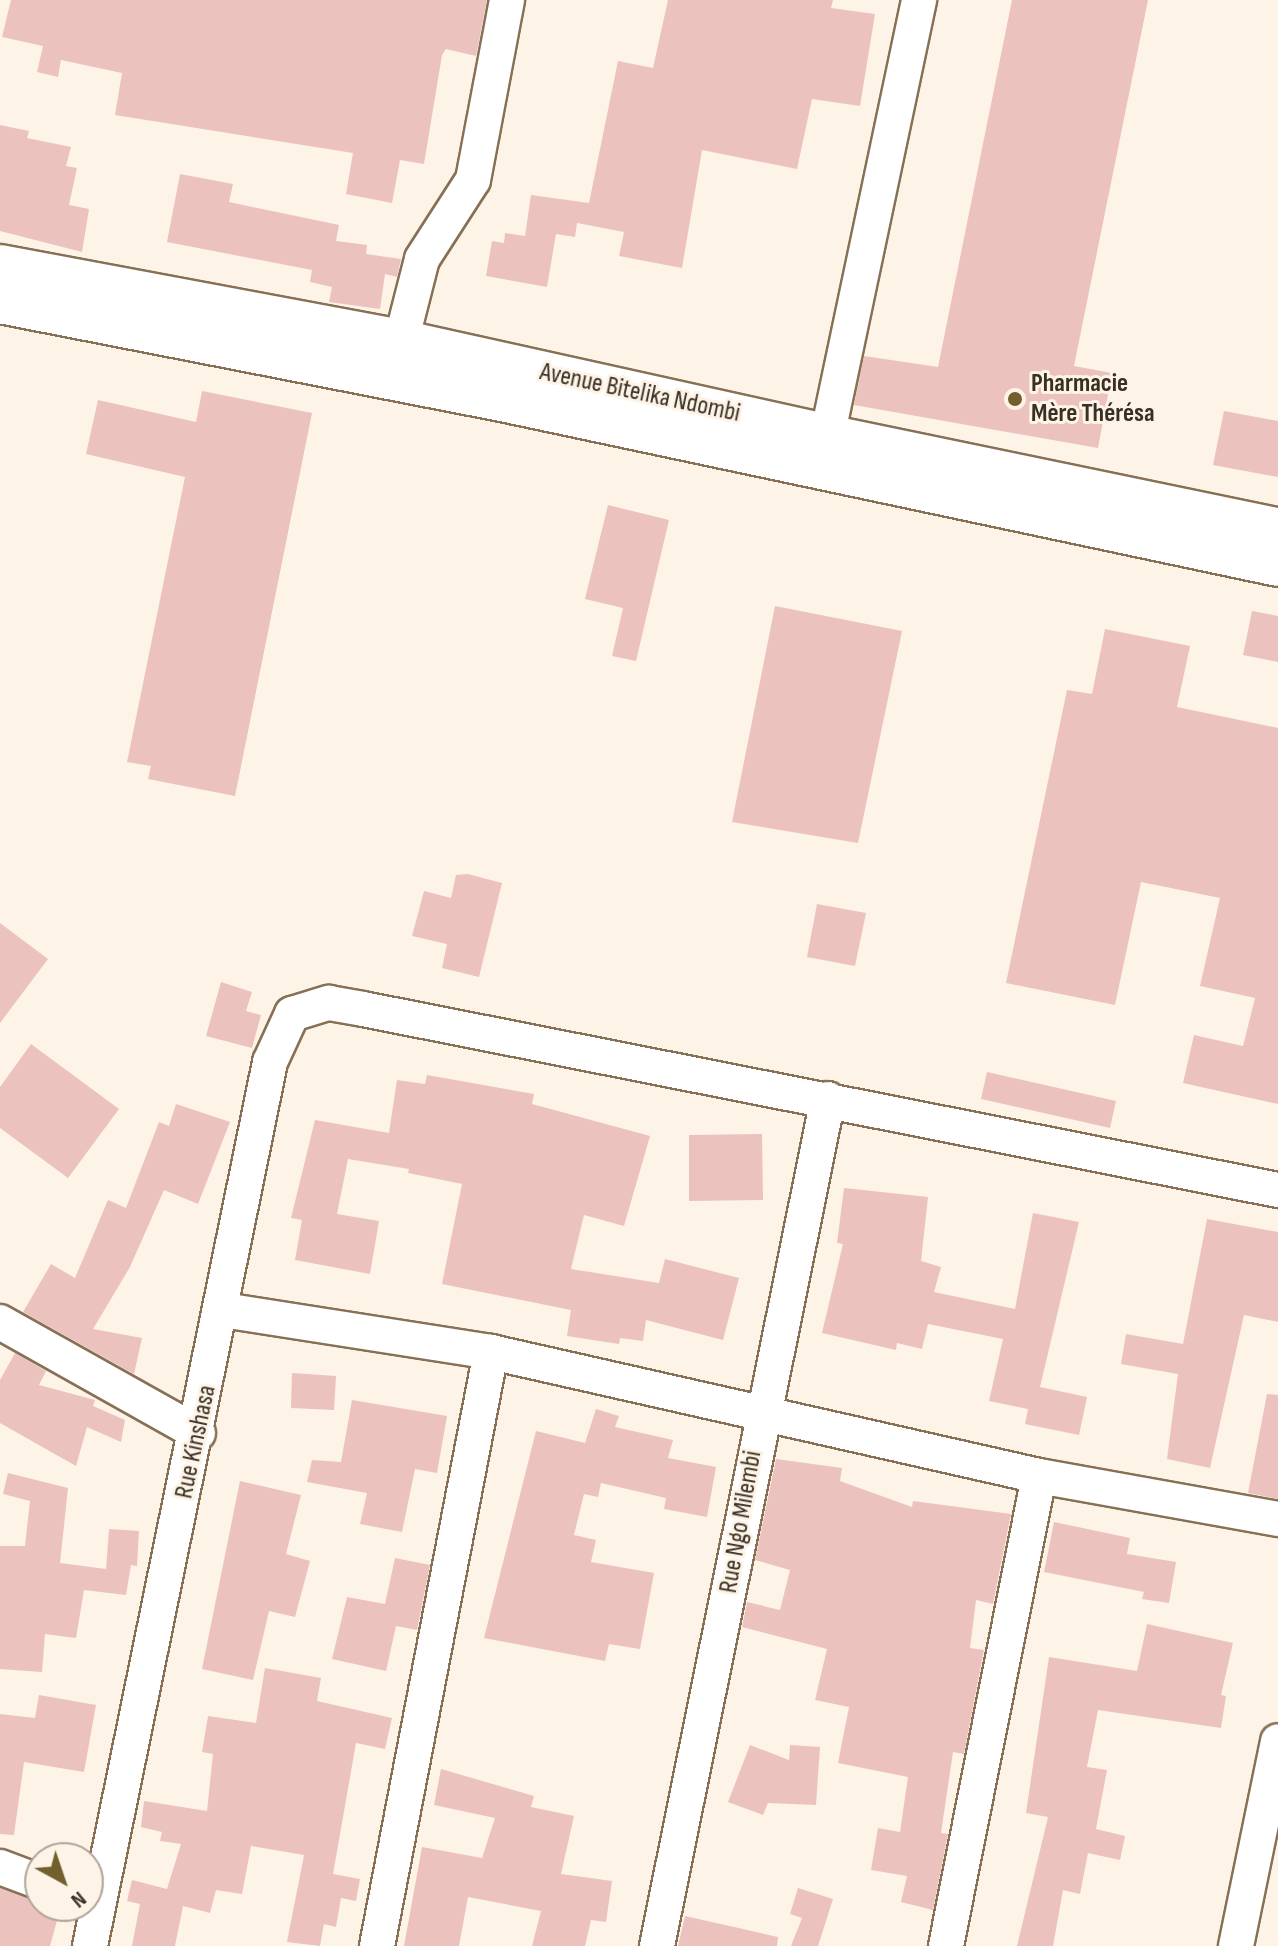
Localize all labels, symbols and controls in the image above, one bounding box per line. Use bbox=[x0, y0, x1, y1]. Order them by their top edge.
street label: Avenue Bitelika Ndombi bbox=[537, 357, 743, 429]
place label: Pharmacie Mère Thérésa bbox=[1031, 368, 1155, 430]
marker: Pharmacie Mère Thérésa bbox=[1006, 390, 1024, 408]
street label: Rue Kinshasa bbox=[169, 1383, 223, 1501]
street label: Rue Ngo Milembi bbox=[713, 1448, 769, 1596]
north arrow bbox=[24, 1842, 104, 1922]
text: N bbox=[65, 1885, 92, 1913]

